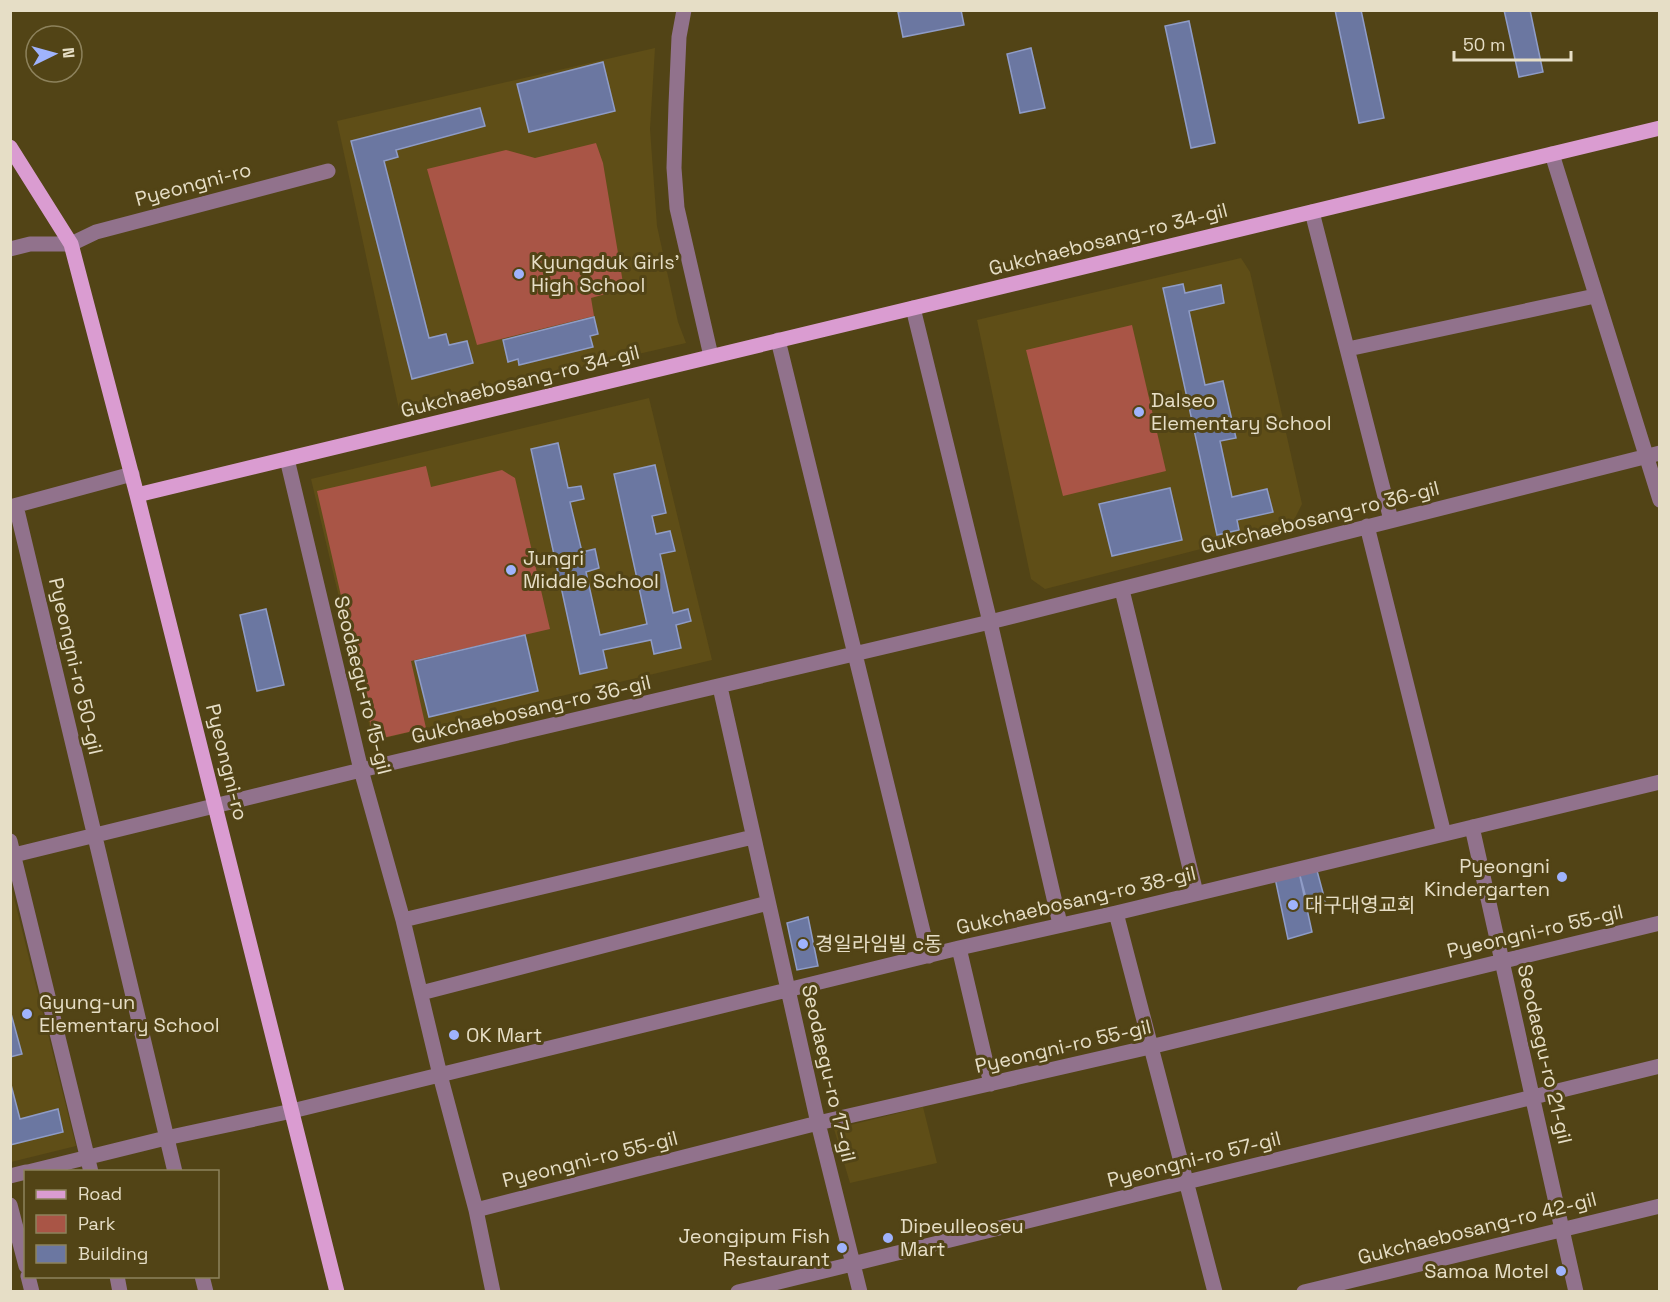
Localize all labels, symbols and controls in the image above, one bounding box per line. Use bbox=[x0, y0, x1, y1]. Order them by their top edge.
north arrow bbox=[24, 24, 84, 84]
scale bar bbox=[1454, 24, 1571, 62]
text: 50 m bbox=[1463, 33, 1505, 56]
text: N bbox=[58, 46, 79, 59]
street label: Pyeongni-ro bbox=[132, 156, 254, 212]
street label: Gukchaebosang-ro 34-gil bbox=[986, 197, 1230, 281]
place label: Kyungduk Girls' High School bbox=[531, 249, 680, 298]
marker: Kyungduk Girls' High School bbox=[512, 267, 526, 281]
street label: Gukchaebosang-ro 34-gil bbox=[398, 339, 642, 423]
place label: Dalseo Elementary School bbox=[1151, 387, 1332, 436]
marker: Dalseo Elementary School bbox=[1132, 405, 1146, 419]
street label: Gukchaebosang-ro 36-gil bbox=[1198, 475, 1442, 559]
place label: Jungri Middle School bbox=[523, 545, 659, 594]
marker: Jungri Middle School bbox=[504, 563, 518, 577]
street label: Pyeongni-ro 50-gil bbox=[43, 575, 109, 757]
street label: Seodaegu-ro 15-gil bbox=[328, 593, 398, 777]
street label: Gukchaebosang-ro 36-gil bbox=[409, 669, 653, 749]
street label: Pyeongni-ro bbox=[200, 701, 254, 823]
place label: Pyeongni Kindergarten bbox=[1424, 853, 1550, 902]
street label: Gukchaebosang-ro 38-gil bbox=[954, 860, 1198, 940]
marker: Pyeongni Kindergarten bbox=[1555, 870, 1569, 884]
place label: 대구대영교회 bbox=[1305, 892, 1415, 918]
marker: 대구대영교회 bbox=[1286, 898, 1300, 912]
street label: Pyeongni-ro 55-gil bbox=[1444, 898, 1626, 964]
place label: 경일라임빌 c동 bbox=[815, 931, 943, 957]
marker: 경일라임빌 c동 bbox=[796, 937, 810, 951]
street label: Seodaegu-ro 21-gil bbox=[1512, 962, 1578, 1146]
street label: Seodaegu-ro 17-gil bbox=[796, 982, 862, 1164]
place label: Gyung-un Elementary School bbox=[39, 989, 220, 1038]
marker: Gyung-un Elementary School bbox=[20, 1007, 34, 1021]
street label: Pyeongni-ro 55-gil bbox=[972, 1013, 1154, 1079]
place label: OK Mart bbox=[466, 1022, 542, 1048]
marker: OK Mart bbox=[447, 1028, 461, 1042]
street label: Pyeongni-ro 55-gil bbox=[499, 1125, 681, 1193]
street label: Pyeongni-ro 57-gil bbox=[1104, 1125, 1284, 1193]
legend bbox=[24, 1170, 219, 1278]
text: Road bbox=[78, 1182, 122, 1205]
street label: Gukchaebosang-ro 42-gil bbox=[1355, 1186, 1599, 1270]
text: Park bbox=[78, 1212, 116, 1235]
place label: Dipeulleoseu Mart bbox=[900, 1213, 1024, 1262]
place label: Jeongipum Fish Restaurant bbox=[678, 1223, 830, 1272]
marker: Dipeulleoseu Mart bbox=[881, 1231, 895, 1245]
marker: Jeongipum Fish Restaurant bbox=[835, 1241, 849, 1255]
text: Building bbox=[78, 1242, 148, 1265]
place label: Samoa Motel bbox=[1424, 1258, 1549, 1284]
marker: Samoa Motel bbox=[1554, 1264, 1568, 1278]

